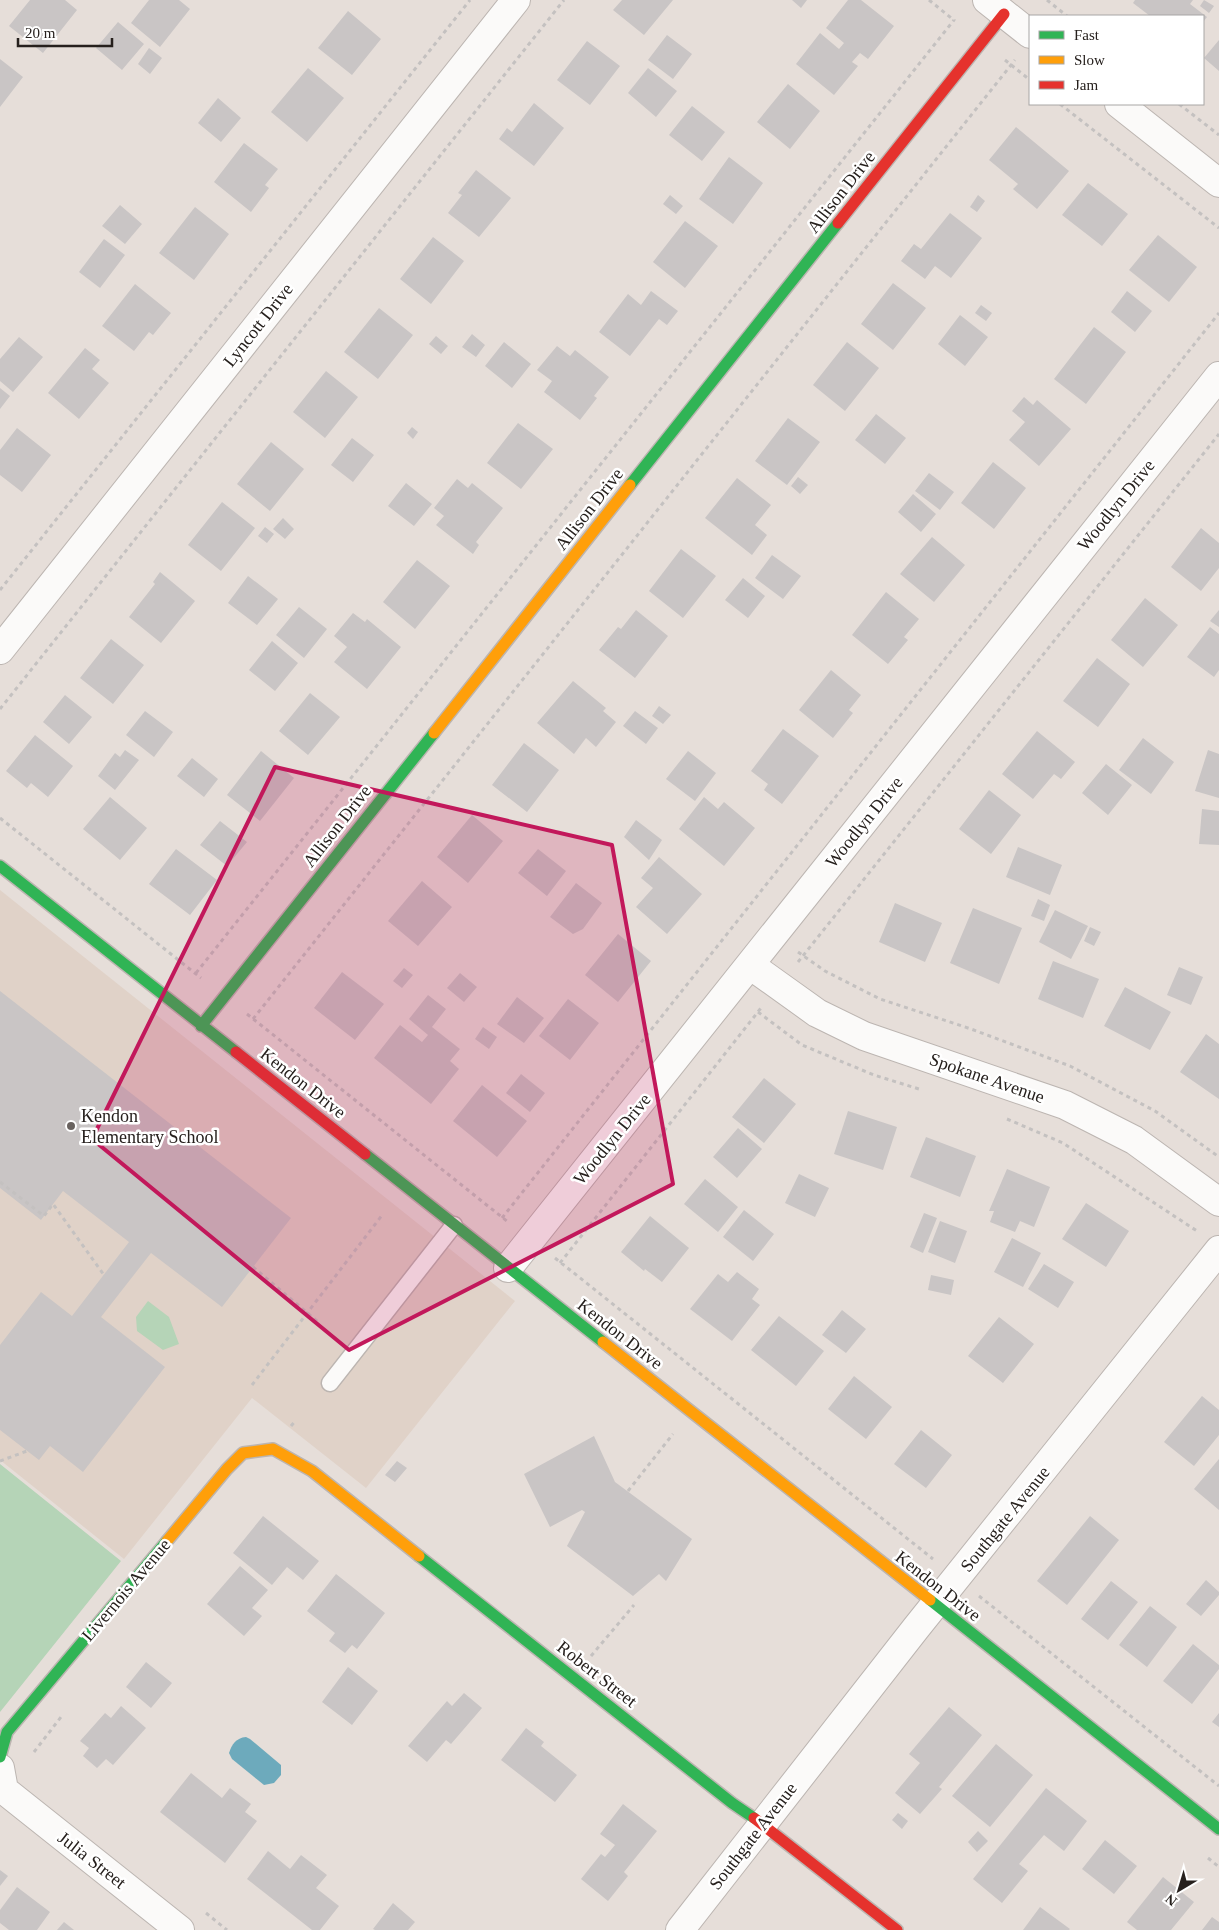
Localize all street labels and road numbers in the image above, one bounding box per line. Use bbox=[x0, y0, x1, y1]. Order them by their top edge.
street label: Allison Drive bbox=[803, 147, 879, 237]
street label: Lyncott Drive bbox=[219, 279, 297, 371]
street label: Woodlyn Drive bbox=[1073, 456, 1159, 554]
street label: Allison Drive bbox=[551, 464, 627, 554]
street label: Woodlyn Drive bbox=[821, 773, 907, 871]
street label: Allison Drive bbox=[299, 781, 375, 871]
street label: Kendon Drive bbox=[256, 1044, 350, 1122]
street label: Spokane Avenue bbox=[927, 1049, 1047, 1107]
street label: Woodlyn Drive bbox=[569, 1090, 655, 1188]
street label: Kendon Drive bbox=[573, 1295, 667, 1373]
street label: Southgate Avenue bbox=[956, 1462, 1054, 1576]
street label: Livernois Avenue bbox=[77, 1535, 175, 1645]
street label: Kendon Drive bbox=[891, 1547, 985, 1625]
street label: Robert Street bbox=[553, 1637, 641, 1711]
street label: Southgate Avenue bbox=[705, 1779, 801, 1893]
street label: Julia Street bbox=[54, 1827, 130, 1893]

